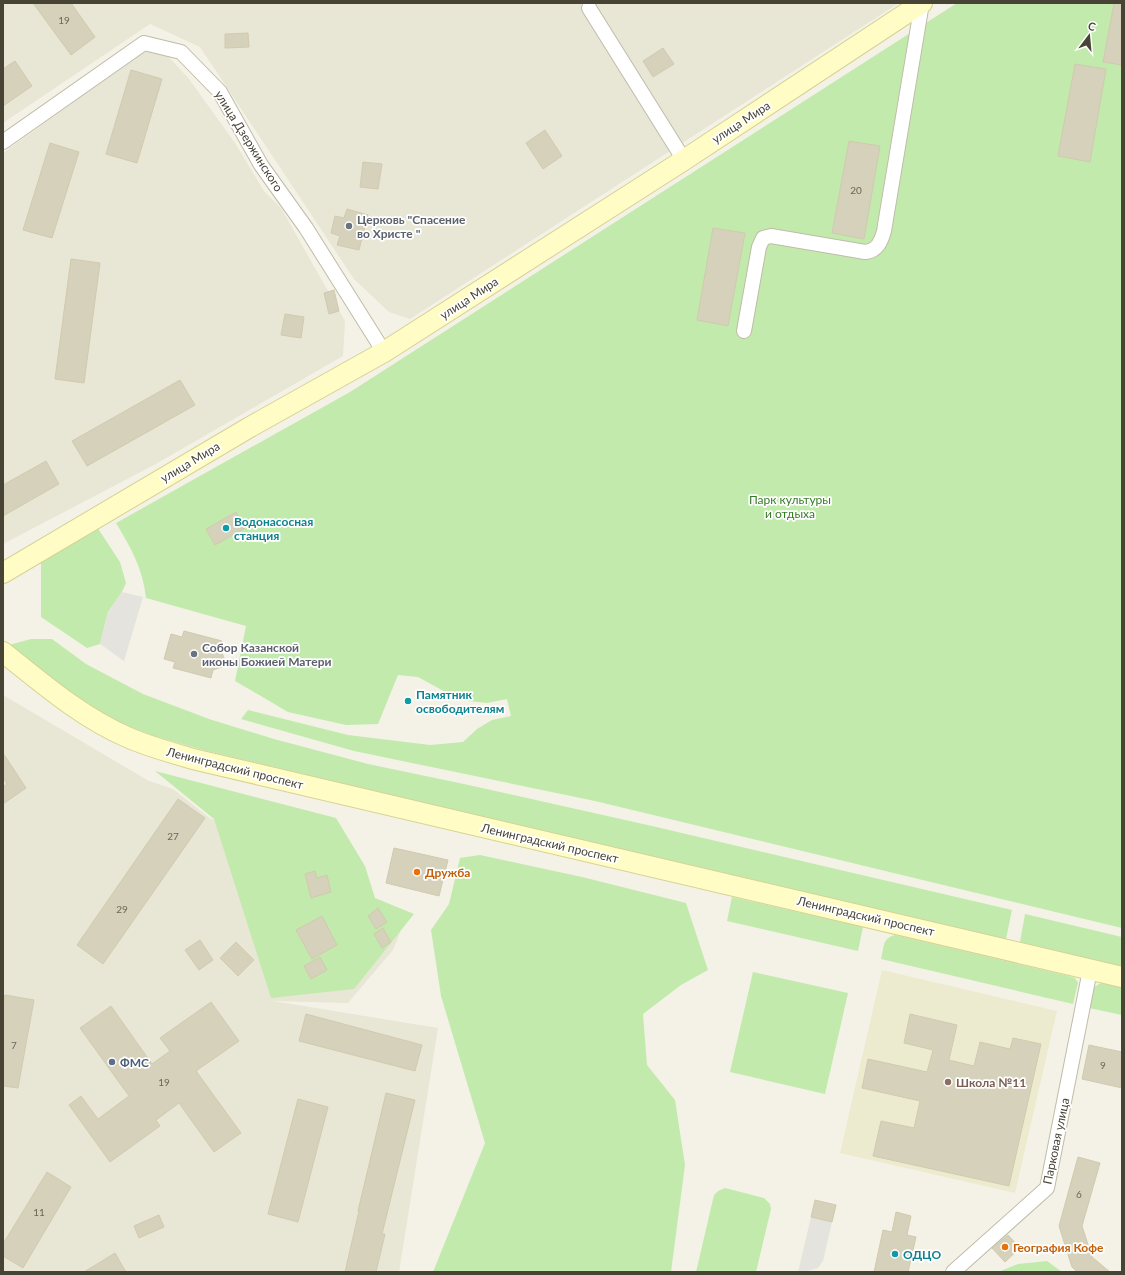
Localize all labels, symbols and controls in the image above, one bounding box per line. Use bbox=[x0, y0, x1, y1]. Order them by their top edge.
house number: 19 bbox=[58, 14, 70, 26]
north arrow bbox=[1069, 16, 1109, 56]
text: С bbox=[1087, 19, 1098, 33]
street label: улица Дзержинского bbox=[212, 88, 286, 195]
street label: улица Мира bbox=[709, 98, 773, 146]
house number: 20 bbox=[850, 184, 862, 196]
place label: Церковь "Спасение во Христе " bbox=[357, 212, 466, 241]
marker: Церковь "Спасение во Христе " bbox=[344, 221, 354, 231]
street label: улица Мира bbox=[437, 274, 501, 322]
street label: улица Мира bbox=[158, 438, 222, 486]
park label: Парк культуры и отдыха bbox=[749, 492, 831, 521]
place label: Водонасосная станция bbox=[234, 514, 313, 543]
marker: Водонасосная станция bbox=[221, 523, 231, 533]
place label: Собор Казанской иконы Божией Матери bbox=[202, 640, 332, 669]
marker: Собор Казанской иконы Божией Матери bbox=[189, 649, 199, 659]
place label: Памятник освободителям bbox=[416, 687, 504, 716]
marker: Памятник освободителям bbox=[403, 696, 413, 706]
street label: Ленинградский проспект bbox=[164, 743, 305, 792]
street label: Ленинградский проспект bbox=[479, 820, 620, 866]
house number: 27 bbox=[167, 830, 179, 842]
place label: Дружба bbox=[425, 865, 470, 880]
marker: Дружба bbox=[412, 867, 422, 877]
street label: Ленинградский проспект bbox=[795, 893, 936, 939]
house number: 29 bbox=[116, 903, 128, 915]
house number: 7 bbox=[11, 1039, 17, 1051]
place label: ФМС bbox=[120, 1055, 149, 1070]
marker: ФМС bbox=[107, 1057, 117, 1067]
house number: 9 bbox=[1100, 1059, 1106, 1071]
place label: Школа №11 bbox=[956, 1075, 1026, 1090]
house number: 19 bbox=[158, 1076, 170, 1088]
marker: Школа №11 bbox=[943, 1077, 953, 1087]
street label: Парковая улица bbox=[1040, 1096, 1072, 1186]
house number: 6 bbox=[1076, 1188, 1082, 1200]
house number: 11 bbox=[33, 1206, 45, 1218]
place label: География Кофе bbox=[1013, 1240, 1104, 1255]
marker: География Кофе bbox=[1000, 1242, 1010, 1252]
place label: ОДЦО bbox=[903, 1247, 941, 1262]
marker: ОДЦО bbox=[890, 1249, 900, 1259]

